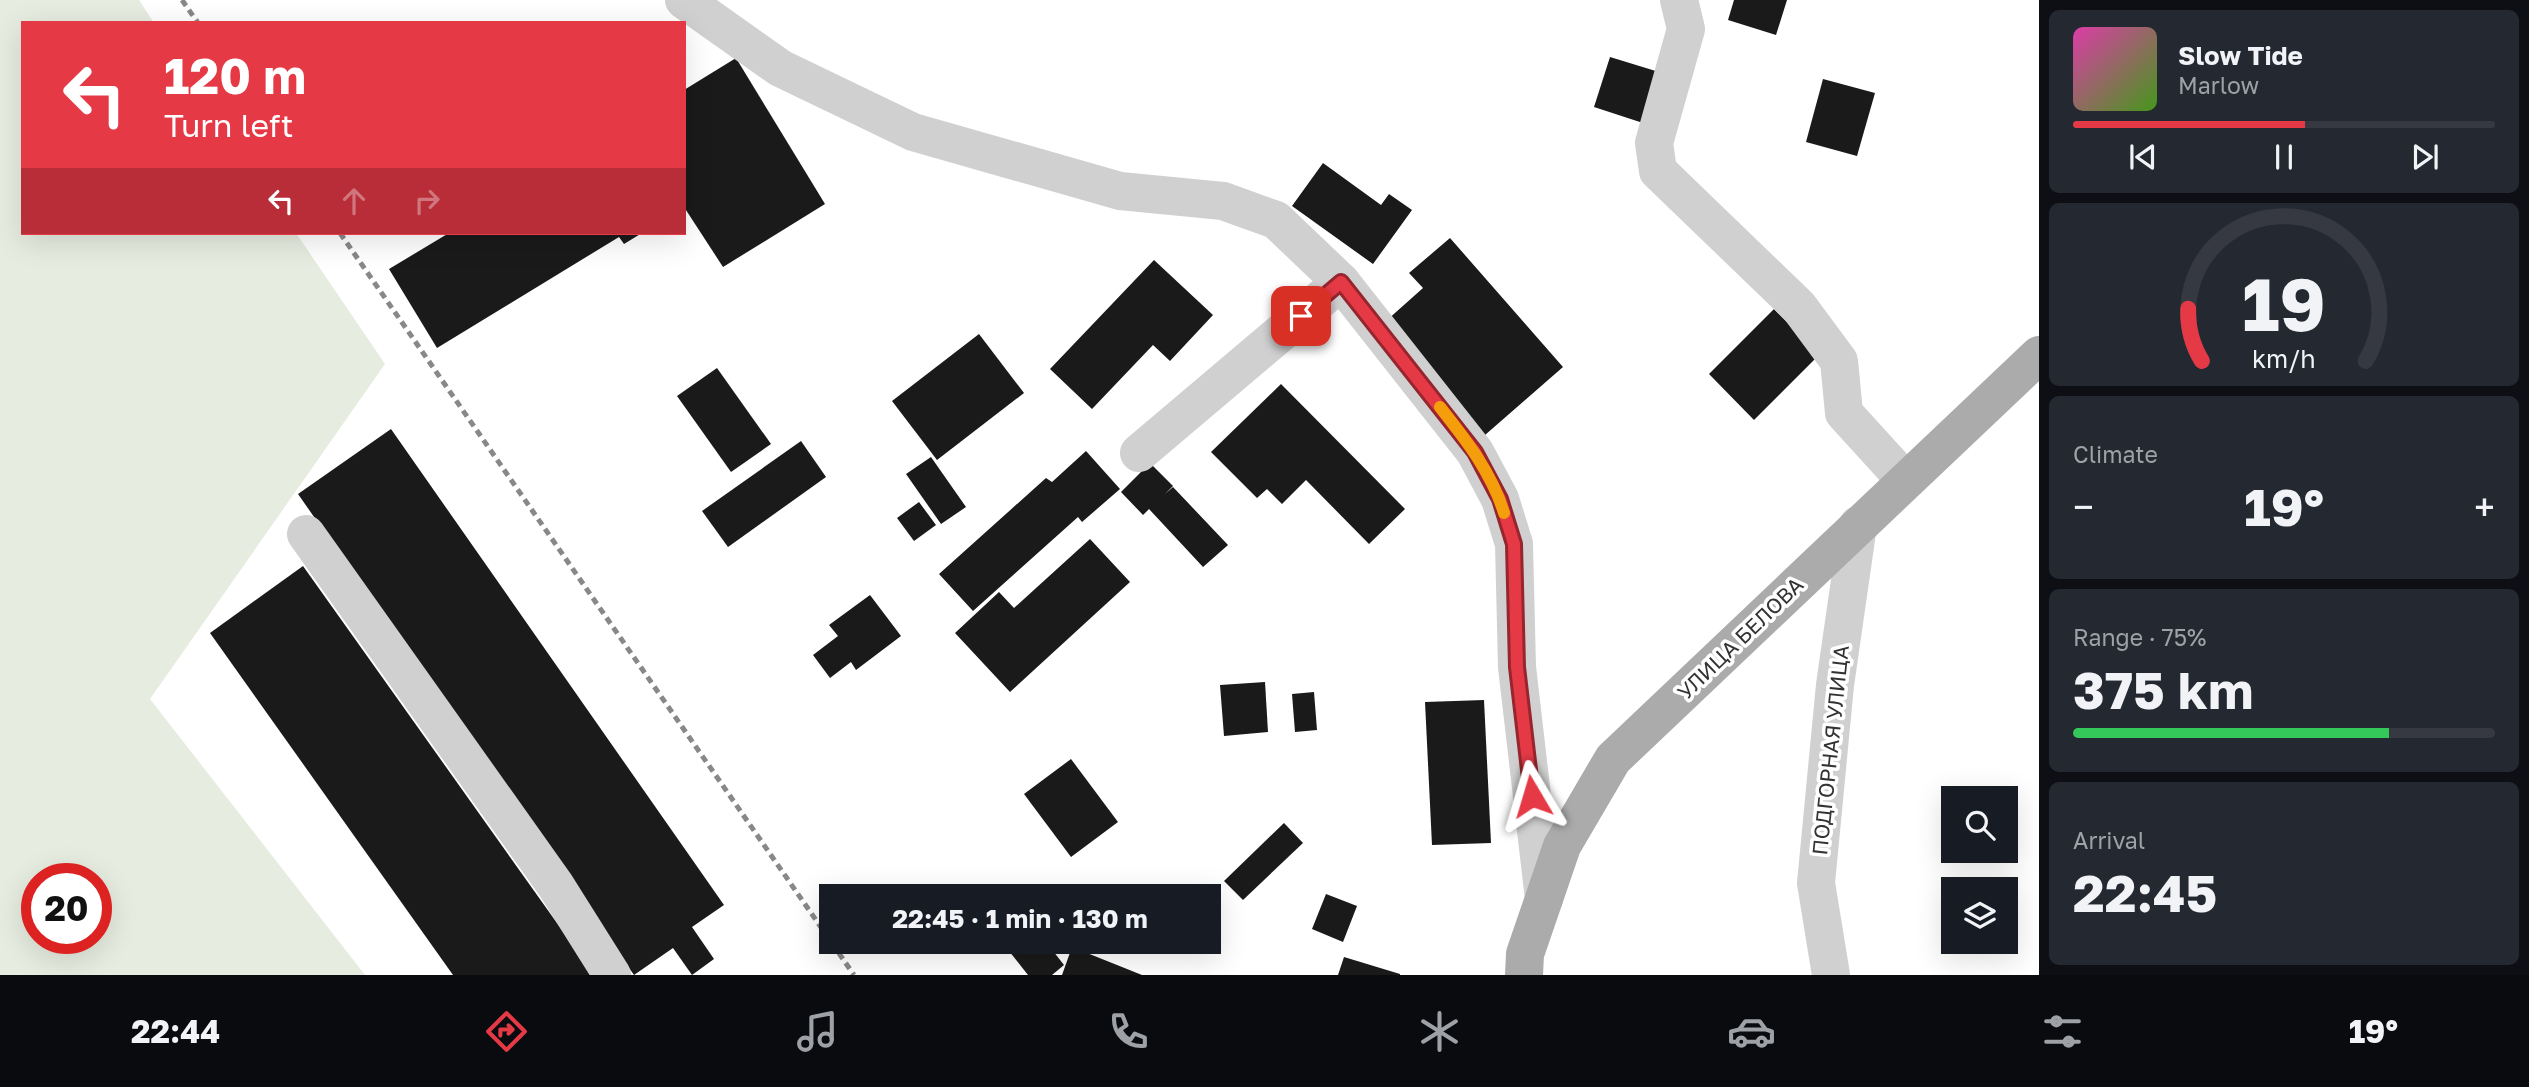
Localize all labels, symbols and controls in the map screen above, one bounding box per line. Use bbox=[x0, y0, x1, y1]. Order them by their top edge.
text: Slow Tide bbox=[2178, 40, 2303, 71]
text: 120 m bbox=[164, 46, 306, 105]
icon: left bbox=[49, 49, 140, 140]
text: Marlow bbox=[2178, 71, 2259, 99]
text: Turn left bbox=[164, 106, 293, 144]
icon: previous bbox=[2124, 138, 2162, 176]
icon: pause bbox=[2265, 138, 2303, 176]
icon: next bbox=[2406, 138, 2444, 176]
icon: left bbox=[262, 182, 300, 220]
icon: ahead bbox=[335, 182, 373, 220]
icon: right bbox=[408, 182, 446, 220]
text: 19 bbox=[2242, 260, 2326, 347]
pin bbox=[1271, 286, 1331, 346]
icon: arrive bbox=[1282, 297, 1320, 335]
text: km/h bbox=[2252, 342, 2316, 373]
text: Climate bbox=[2073, 440, 2158, 468]
text: 19° bbox=[2244, 475, 2324, 537]
text: − bbox=[2073, 484, 2094, 529]
text: + bbox=[2474, 484, 2495, 529]
street label: УЛИЦА БЕЛОВА bbox=[1672, 571, 1808, 705]
text: Range · 75% bbox=[2073, 623, 2206, 651]
street label: ПОДГОРНАЯ УЛИЦА bbox=[1806, 644, 1854, 856]
text: 375 km bbox=[2073, 658, 2253, 720]
position arrow bbox=[1495, 759, 1569, 833]
map controls bbox=[1941, 786, 2018, 954]
button: search bbox=[1941, 786, 2018, 863]
text: Arrival bbox=[2073, 826, 2145, 854]
text: 22:45 bbox=[2073, 861, 2217, 923]
speed limit sign: 20 bbox=[21, 863, 112, 954]
button: layers bbox=[1941, 877, 2018, 954]
text: 22:45 · 1 min · 130 m bbox=[892, 903, 1148, 934]
icon: directions bbox=[482, 1007, 531, 1056]
icon: music bbox=[793, 1007, 842, 1056]
icon: phone bbox=[1104, 1007, 1153, 1056]
icon: climate bbox=[1415, 1007, 1464, 1056]
icon: car bbox=[1727, 1007, 1776, 1056]
icon: filters bbox=[2038, 1007, 2087, 1056]
text: 22:44 bbox=[131, 1012, 220, 1050]
text: 19° bbox=[2349, 1012, 2398, 1050]

